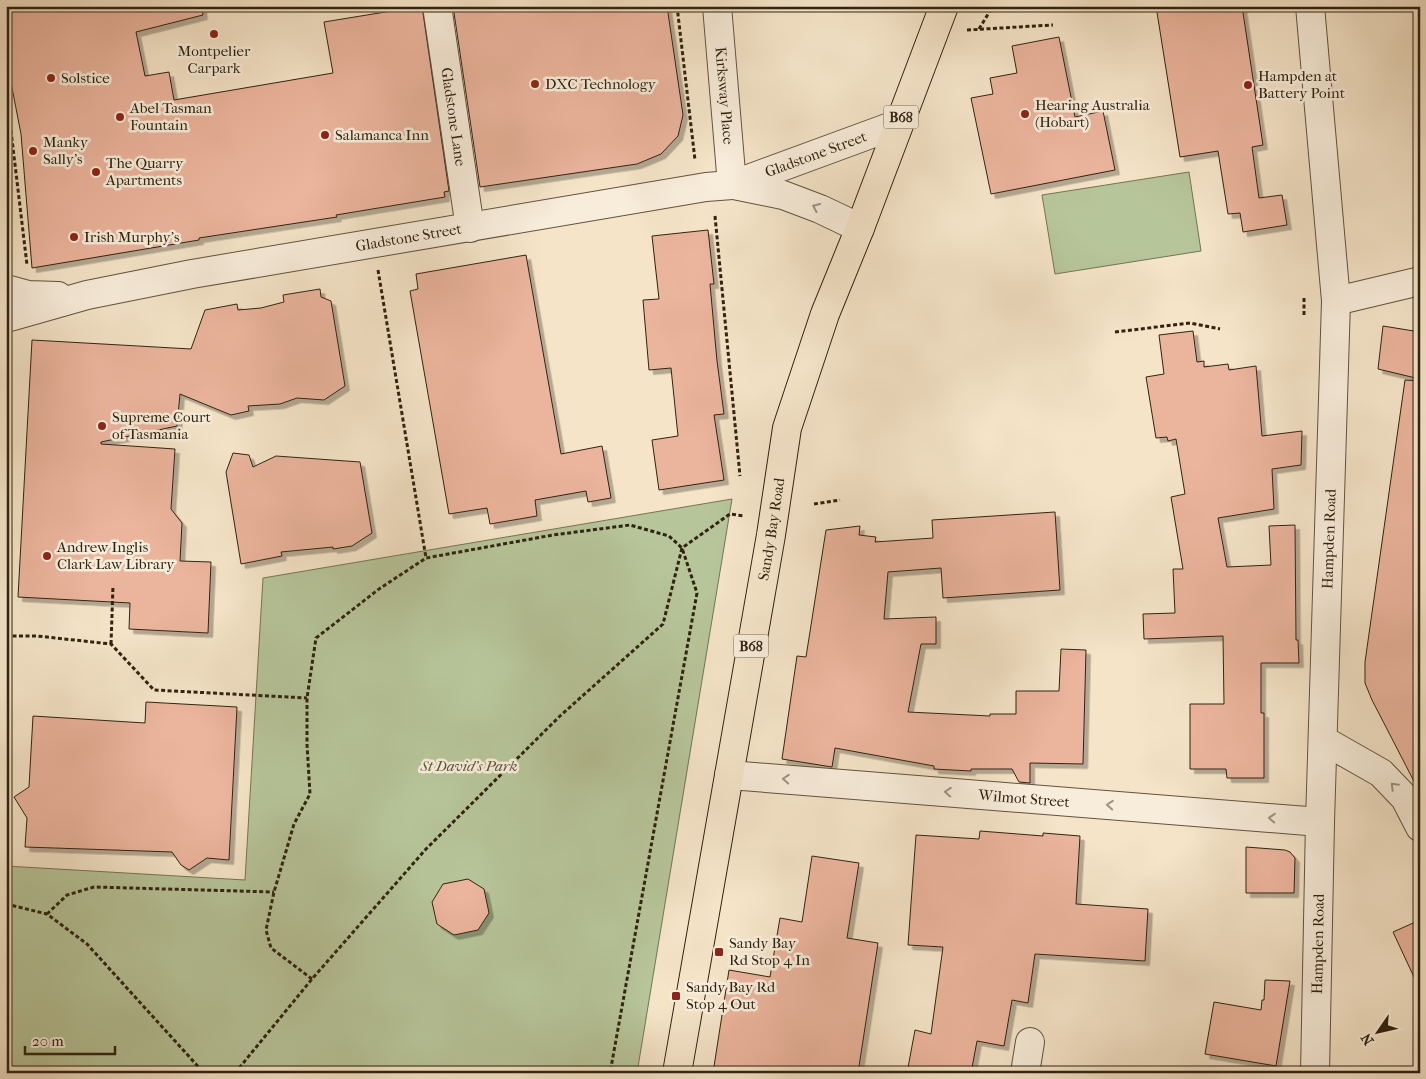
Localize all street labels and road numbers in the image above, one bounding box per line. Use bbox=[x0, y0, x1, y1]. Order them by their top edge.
street label: Kirksway Place bbox=[711, 46, 738, 146]
street label: Gladstone Lane bbox=[437, 66, 470, 168]
road number: B68 bbox=[884, 105, 918, 128]
street label: Gladstone Street bbox=[762, 127, 870, 181]
street label: Gladstone Street bbox=[354, 219, 464, 255]
street label: Sandy Bay Road bbox=[754, 476, 789, 582]
street label: Hampden Road bbox=[1318, 488, 1340, 589]
road number: B68 bbox=[734, 634, 768, 658]
street label: Wilmot Street bbox=[977, 786, 1071, 811]
street label: Hampden Road bbox=[1308, 893, 1328, 994]

